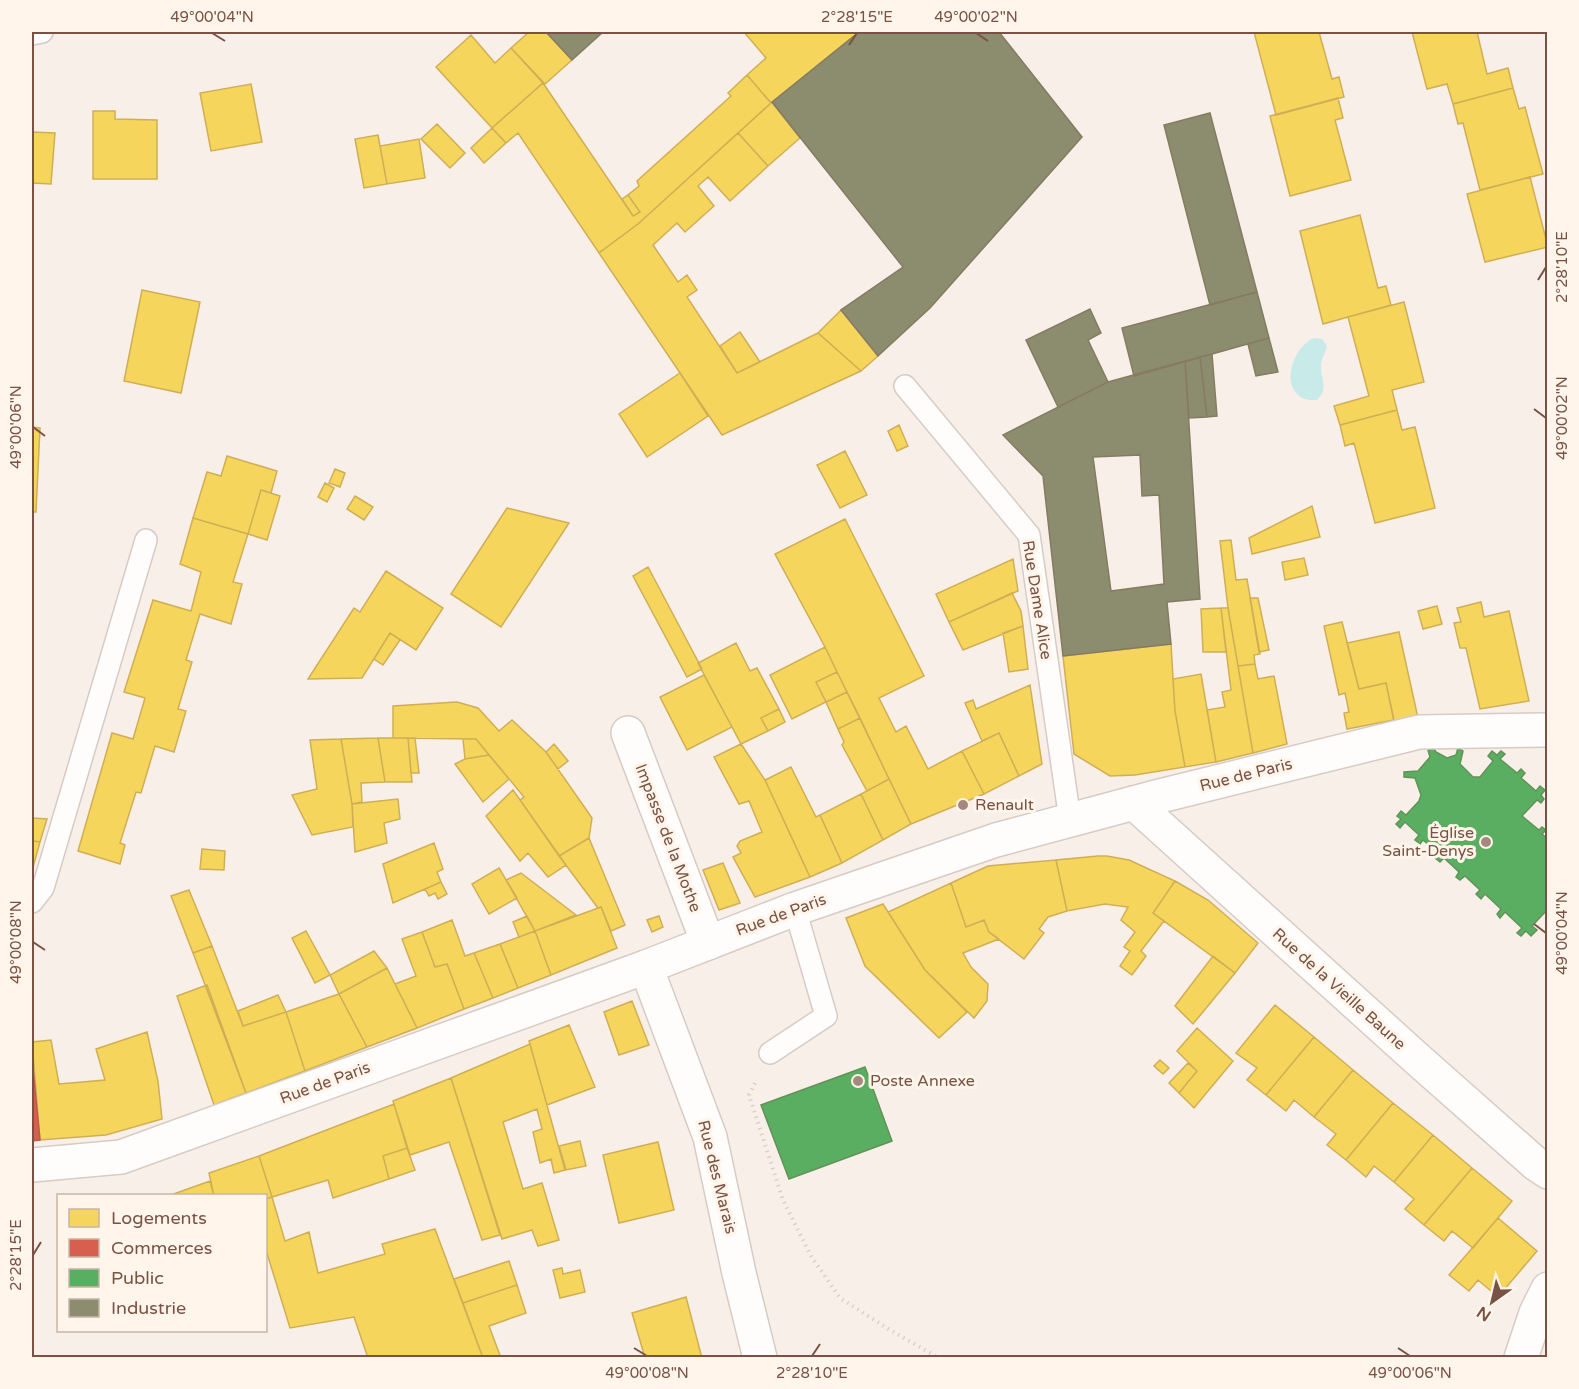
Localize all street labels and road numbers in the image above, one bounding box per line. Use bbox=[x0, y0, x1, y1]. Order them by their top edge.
street label: Rue Dame Alice bbox=[1018, 539, 1056, 661]
street label: Rue de Paris bbox=[1198, 754, 1294, 796]
street label: Impasse de la Mothe bbox=[631, 761, 705, 915]
street label: Rue de Paris bbox=[733, 889, 829, 941]
street label: Rue de la Vieille Baune bbox=[1268, 924, 1410, 1054]
street label: Rue de Paris bbox=[277, 1057, 373, 1109]
street label: Rue des Marais bbox=[693, 1118, 741, 1236]

